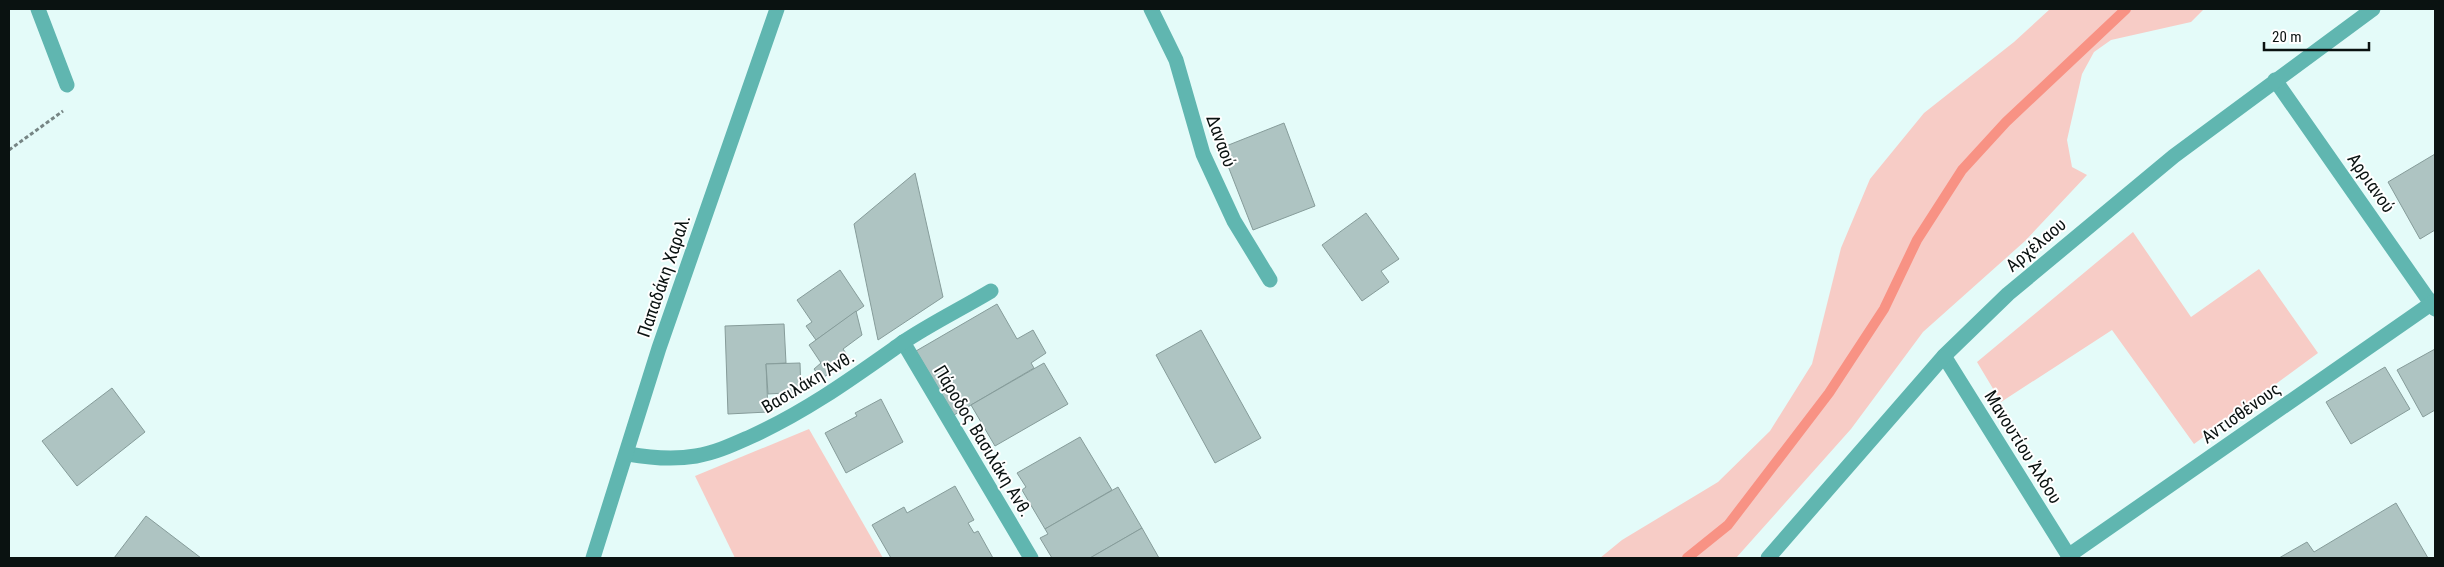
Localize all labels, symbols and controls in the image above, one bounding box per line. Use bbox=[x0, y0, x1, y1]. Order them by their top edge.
scale bar bbox=[2264, 20, 2369, 52]
text: 20 m bbox=[2272, 28, 2302, 46]
street label: Δαναού bbox=[1202, 112, 1241, 170]
street label: Αρριανού bbox=[2343, 149, 2399, 216]
street label: Παπαδάκη Χαραλ. bbox=[633, 212, 694, 340]
street label: Αρχέλαου bbox=[2001, 213, 2070, 276]
street label: Βασιλάκη Άνθ. bbox=[758, 346, 858, 417]
street label: Πάροδος Βασιλάκη Ανθ. bbox=[930, 361, 1037, 520]
street label: Αντισθένους bbox=[2197, 378, 2284, 447]
street label: Μανουτίου Άλδου bbox=[1980, 386, 2067, 507]

